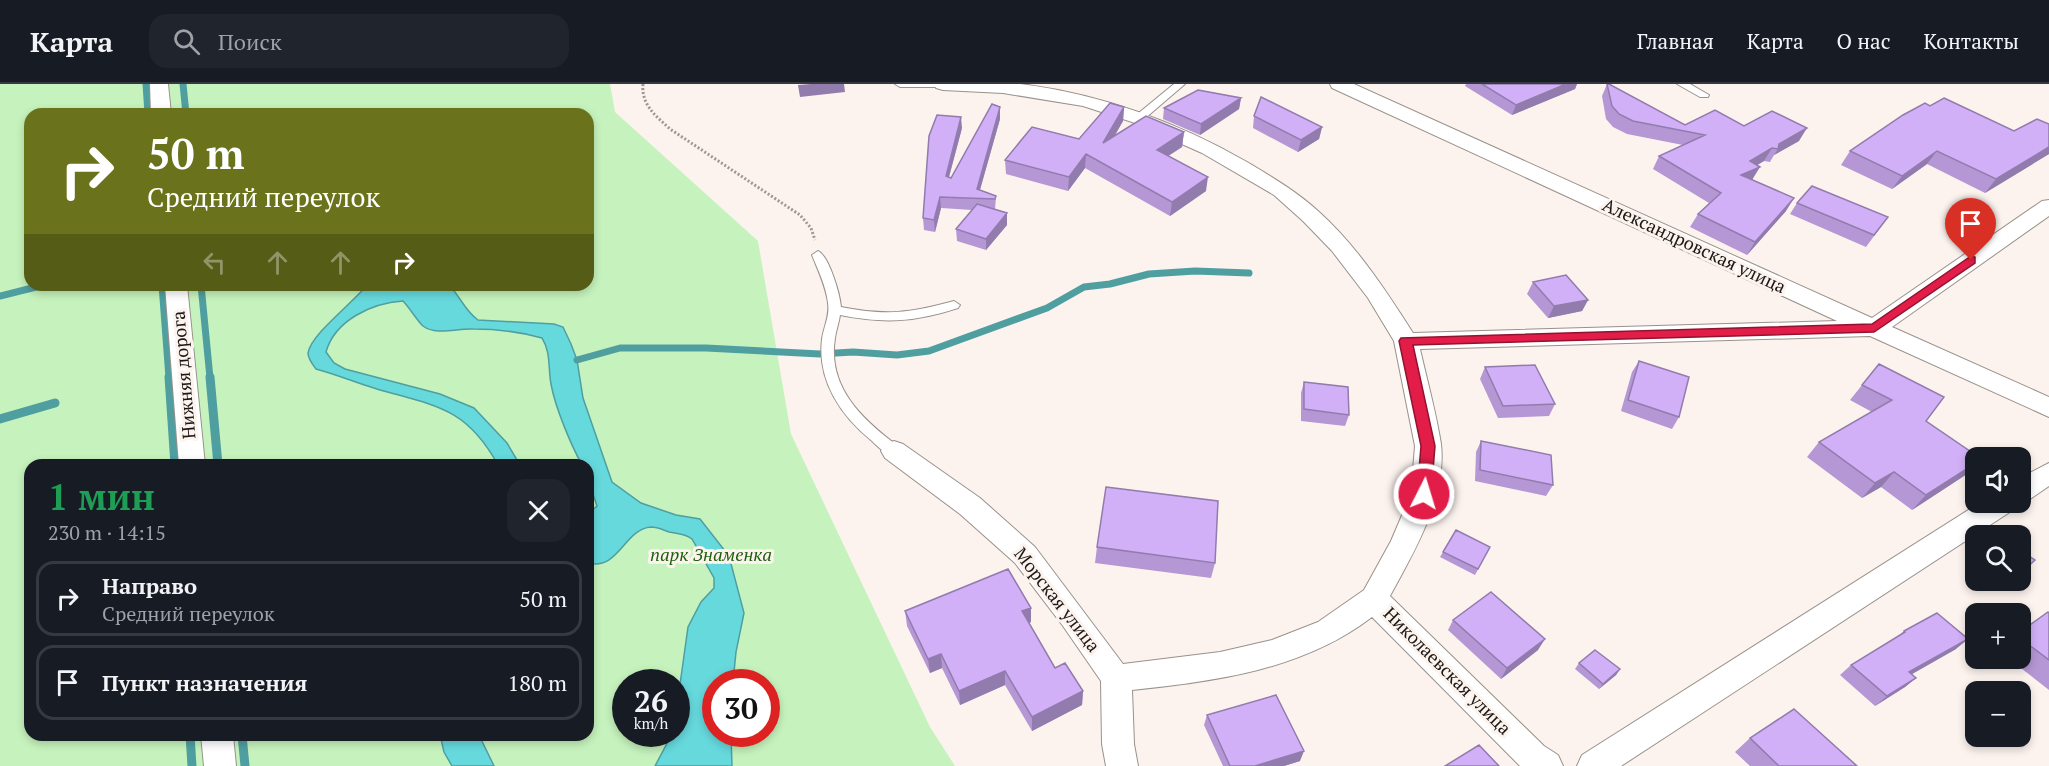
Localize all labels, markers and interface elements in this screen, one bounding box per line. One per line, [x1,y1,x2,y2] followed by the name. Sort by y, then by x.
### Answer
[149,14,569,68] search box
[30,23,113,60] text: Карта
[170,25,203,58] icon: search
[218,27,282,56] text: Поиск
[1637,27,1714,55] text: Главная
[1747,27,1804,55] text: Карта
[1837,27,1890,55] text: О нас
[1923,27,2019,55] text: Контакты
[147,125,245,181] text: 50 m
[48,132,126,210] icon: right
[147,179,380,215] text: Средний переулок
[1599,192,1790,298] street label: Александровская улица
[1945,198,1996,260] pin
[1954,207,1987,240] icon: arrive
[198,246,231,279] icon: left
[261,246,294,279] icon: ahead
[324,246,357,279] icon: ahead
[387,246,420,279] icon: right
[165,310,201,440] street label: Нижняя дорога
[1965,447,2031,747] map controls
[1965,447,2031,513] button: sound
[1392,462,1456,526] position arrow
[48,473,155,520] text: 1 мин
[507,479,570,542] button: close
[48,519,166,546] text: 230 m · 14:15
[1965,525,2031,591] button: search
[650,542,772,566] park label: парк Знаменка
[1009,542,1106,657] street label: Морская улица
[102,571,197,600] text: Направо
[51,582,84,615] icon: right
[519,584,567,613] text: 50 m
[102,600,275,627] text: Средний переулок
[1379,601,1517,739] street label: Николаевская улица
[1965,603,2031,669] button: +
[51,666,84,699] icon: arrive
[102,668,307,697] text: Пункт назначения
[507,668,567,697] text: 180 m
[702,669,780,747] speed limit sign: 30
[634,681,668,721] text: 26
[1965,681,2031,747] button: −
[634,713,668,733] text: km/h

